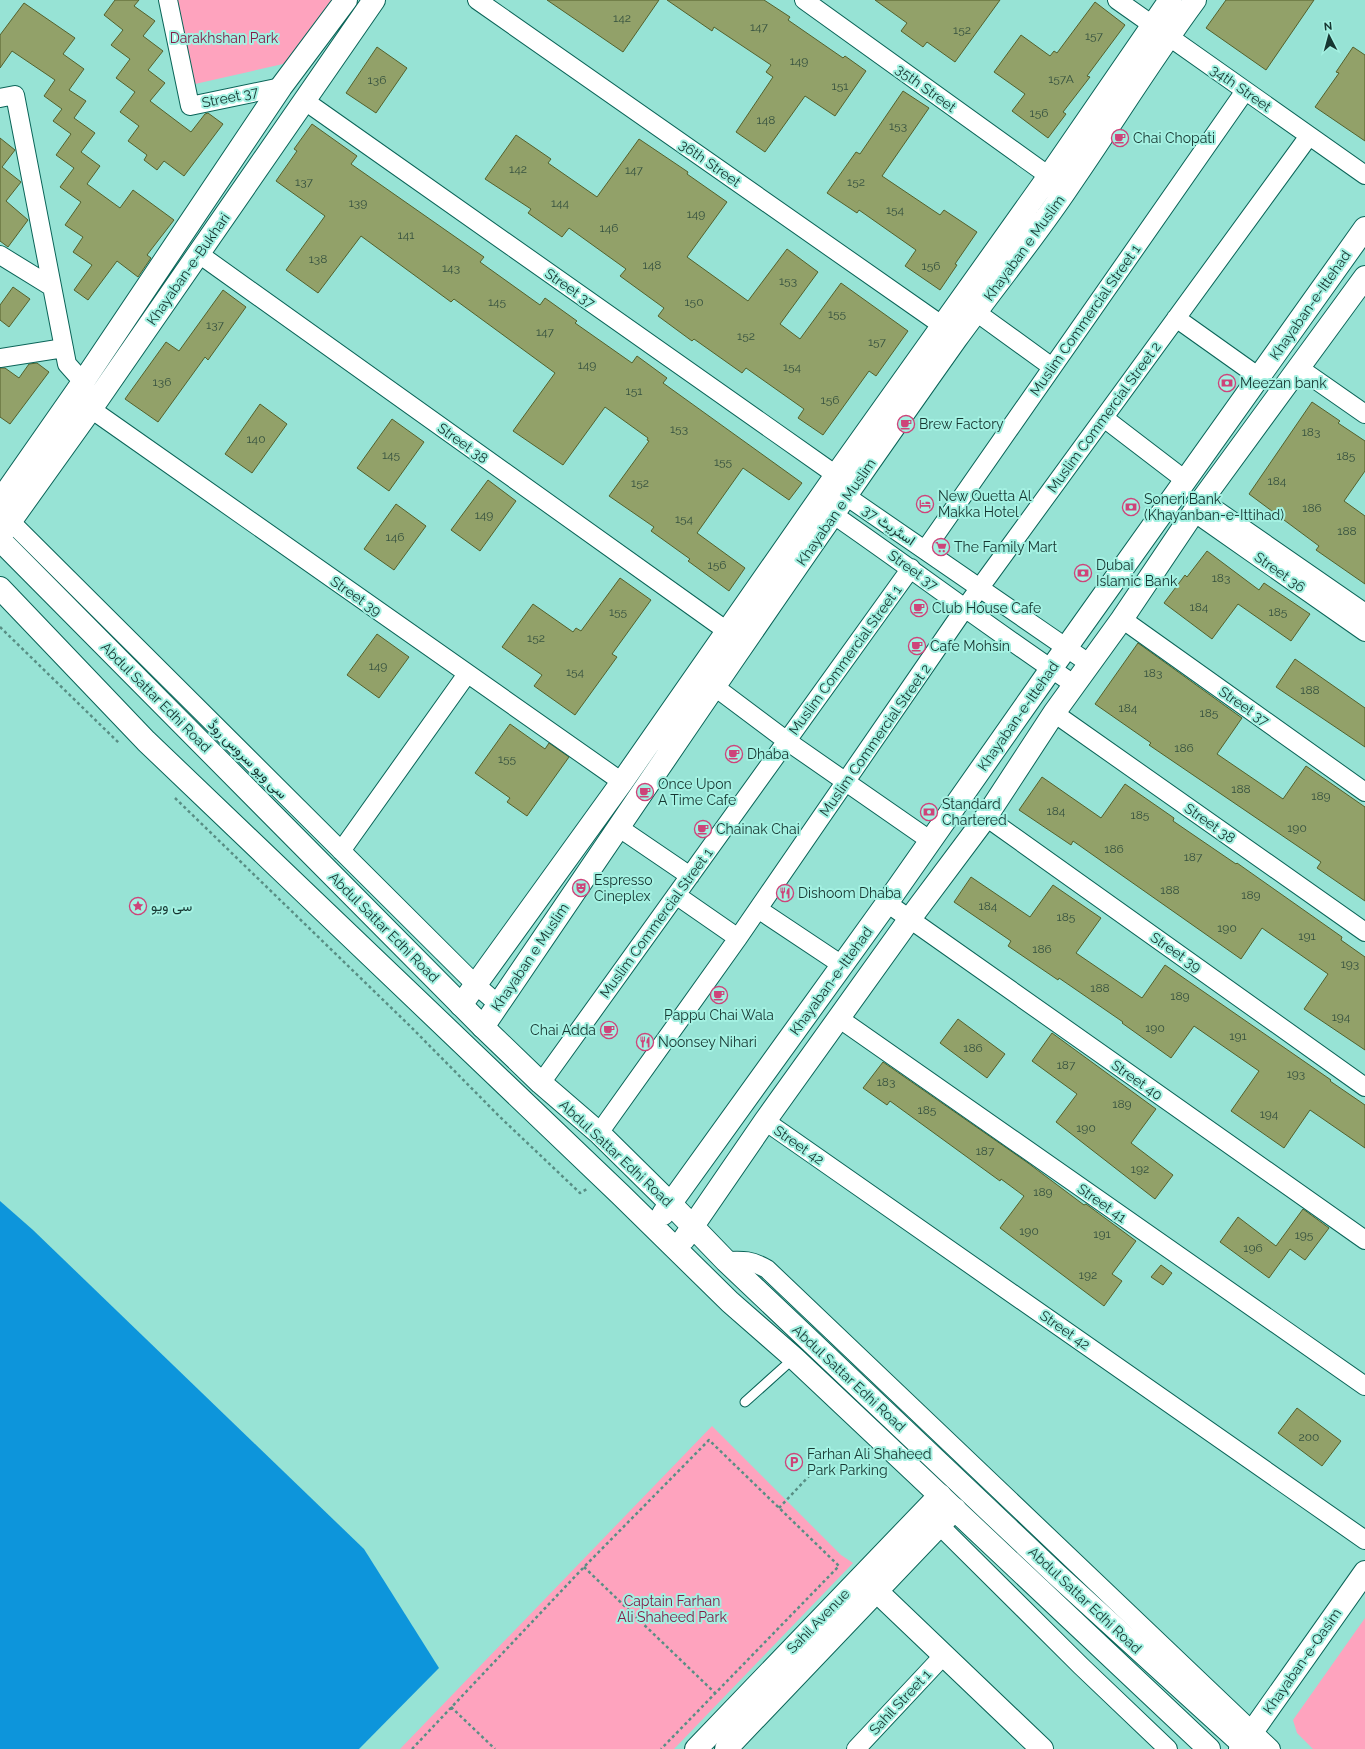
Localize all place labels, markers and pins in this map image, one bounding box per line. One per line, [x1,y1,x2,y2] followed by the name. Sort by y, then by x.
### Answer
[1110,128,1130,148] cafe icon: Chai Chopati
[1133,130,1215,146] place label: Chai Chopati
[1217,373,1237,393] bank icon: Meezan bank
[1240,375,1327,391] place label: Meezan bank
[896,414,916,434] cafe icon: Brew Factory
[919,416,1004,432] place label: Brew Factory
[938,488,1032,520] place label: New Quetta Al Makka Hotel
[1144,491,1284,523] place label: Soneri Bank (Khayanban-e-Ittihad)
[915,494,935,514] hotel icon: New Quetta Al Makka Hotel
[1121,497,1141,517] bank icon: Soneri Bank (Khayanban-e-Ittihad)
[931,537,951,557] supermarket icon: The Family Mart
[954,539,1057,555] place label: The Family Mart
[1096,557,1178,589] place label: Dubai Islamic Bank
[1073,563,1093,583] bank icon: Dubai Islamic Bank
[909,598,929,618] cafe icon: Club House Cafe
[932,600,1041,616] place label: Club House Cafe
[907,636,927,656] cafe icon: Cafe Mohsin
[930,638,1010,654] place label: Cafe Mohsin
[724,744,744,764] cafe icon: Dhaba
[747,746,789,762] place label: Dhaba
[658,776,736,808] place label: Once Upon A Time Cafe
[635,782,655,802] cafe icon: Once Upon A Time Cafe
[942,796,1007,828] place label: Standard Chartered
[919,802,939,822] bank icon: Standard Chartered
[693,819,713,839] cafe icon: Chainak Chai
[716,821,800,837] place label: Chainak Chai
[594,872,653,904] place label: Espresso Cineplex
[571,878,591,898] theatre icon: Espresso Cineplex
[775,883,795,903] restaurant icon: Dishoom Dhaba
[798,885,901,901] place label: Dishoom Dhaba
[128,896,148,916] place icon: سی ویو
[151,898,192,915] place label: سی ویو
[709,985,729,1005] cafe icon: Pappu Chai Wala
[664,1007,774,1023] place label: Pappu Chai Wala
[599,1020,619,1040] cafe icon: Chai Adda
[530,1022,596,1038] place label: Chai Adda
[635,1032,655,1052] restaurant icon: Noonsey Nihari
[658,1034,757,1050] place label: Noonsey Nihari
[807,1446,931,1478] place label: Farhan Ali Shaheed Park Parking
[784,1452,804,1472] parking icon: Farhan Ali Shaheed Park Parking

